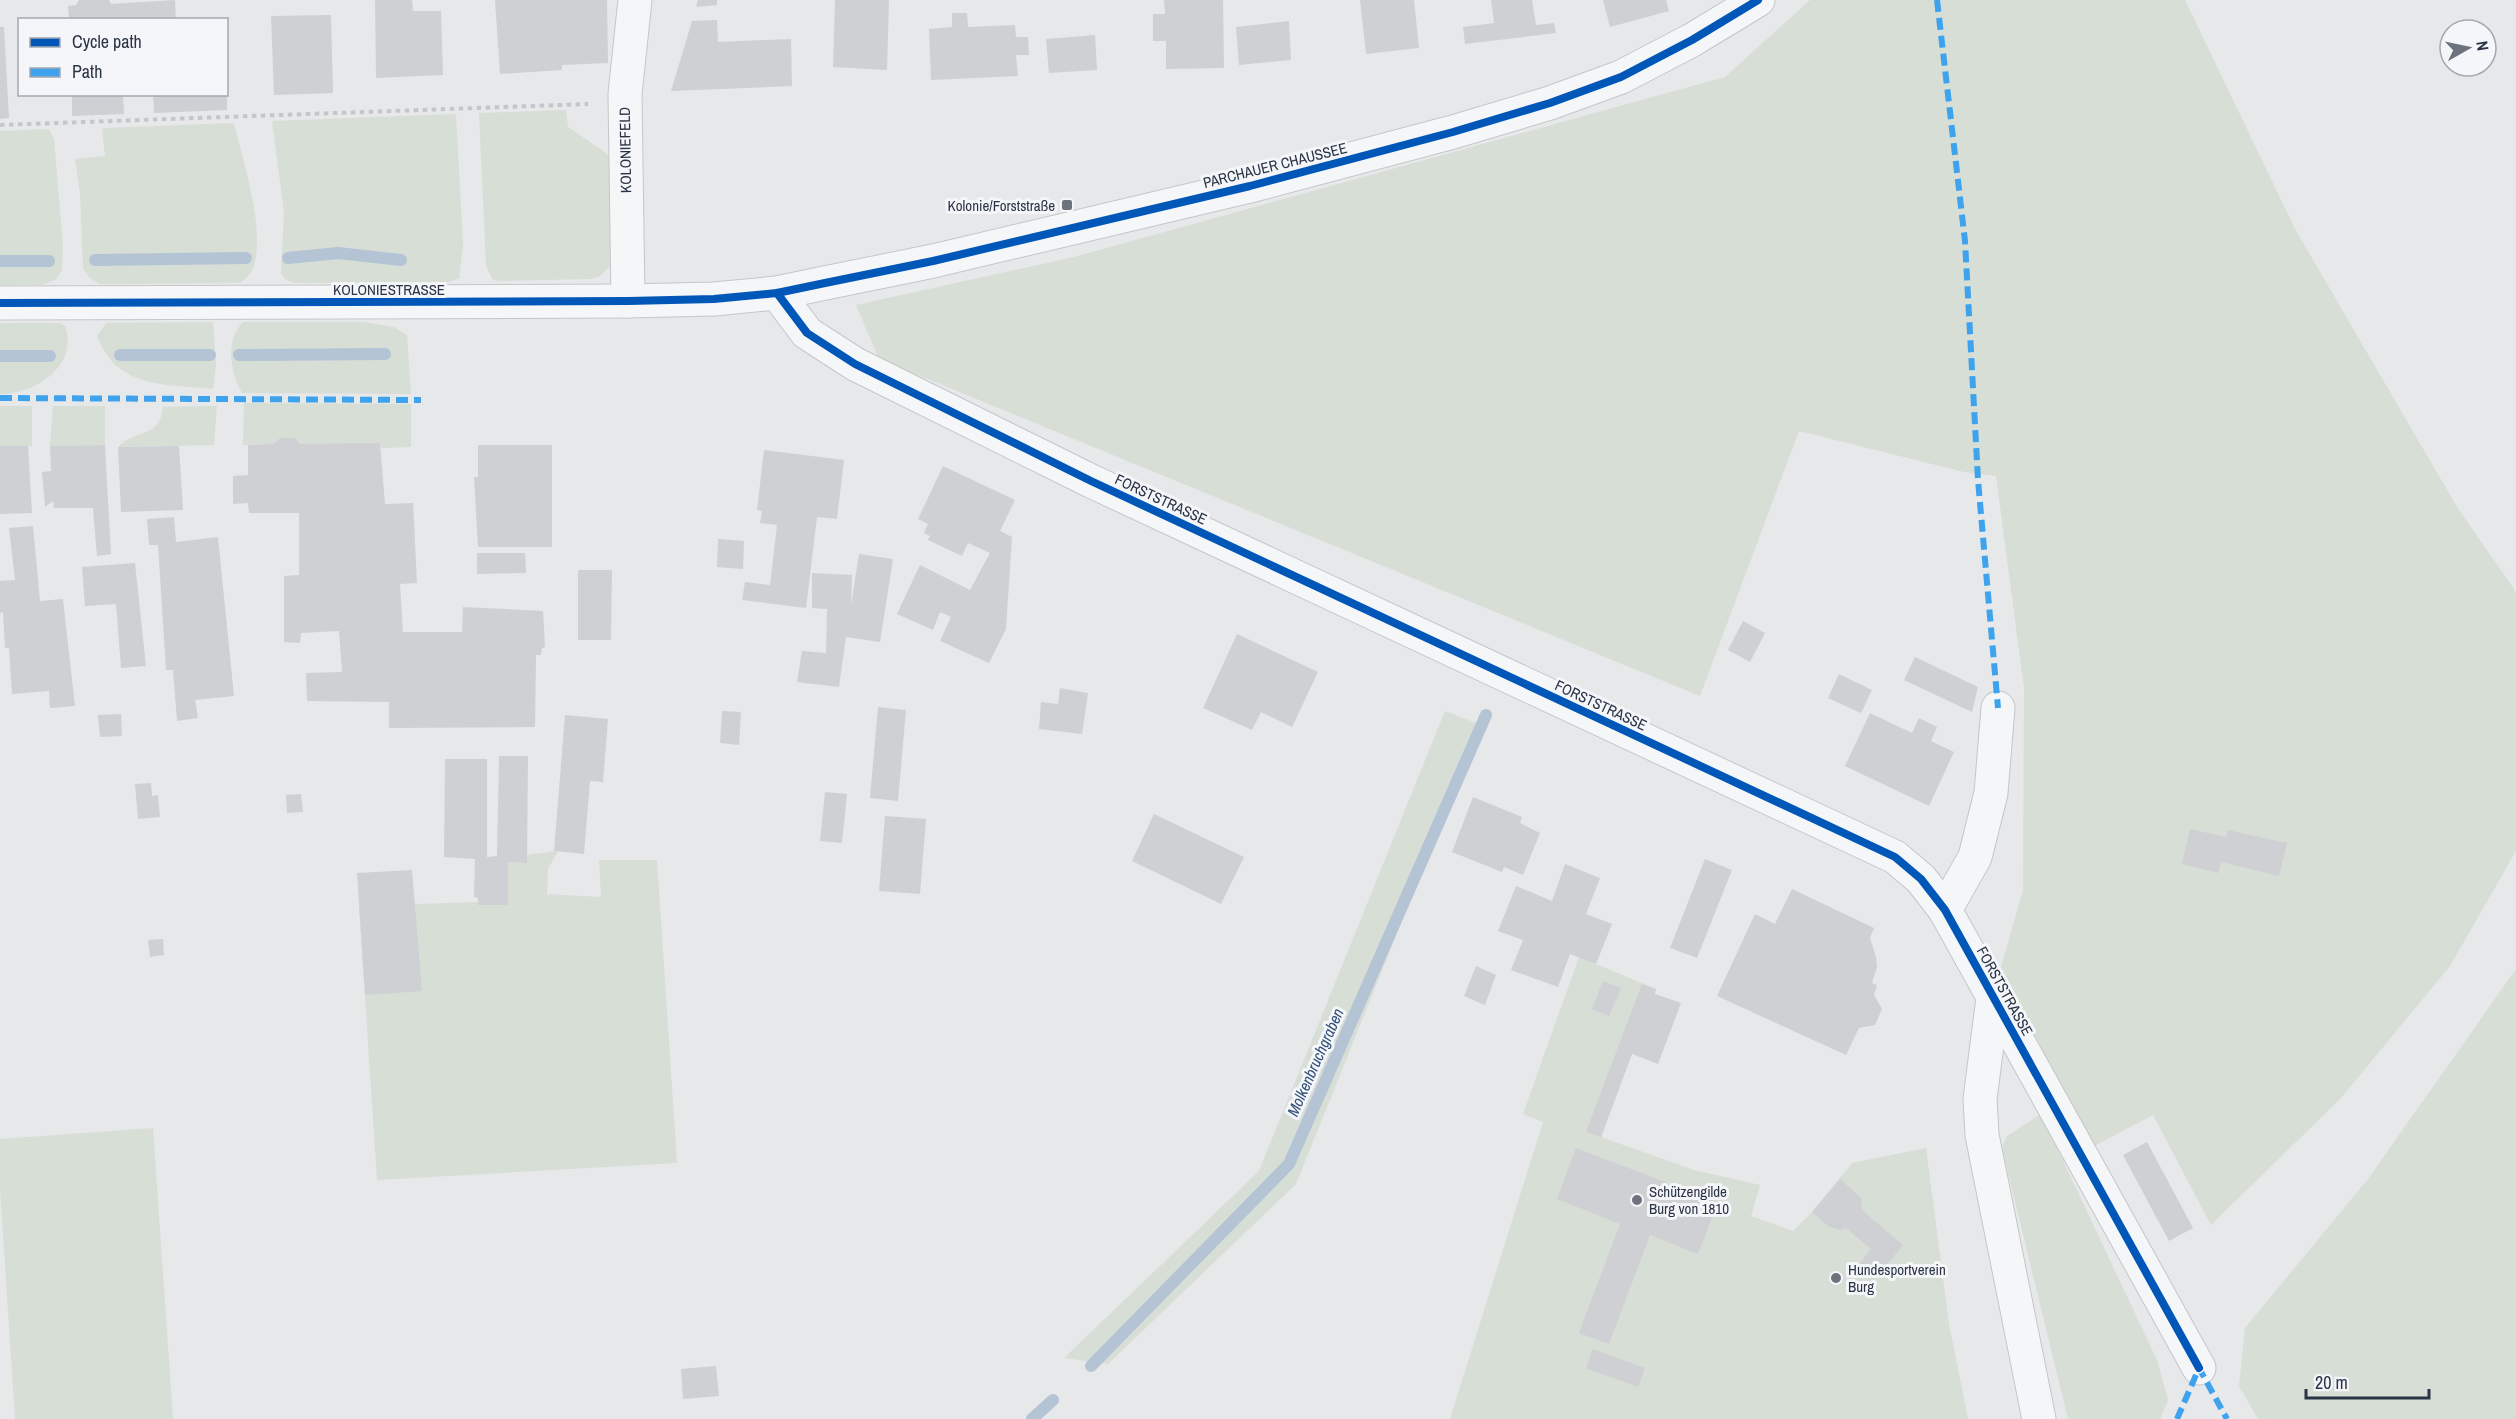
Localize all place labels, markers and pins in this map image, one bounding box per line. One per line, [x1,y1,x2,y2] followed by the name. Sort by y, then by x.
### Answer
[948,195,1055,216] place label: Kolonie/Forststraße
[1060,198,1074,212] marker: Kolonie/Forststraße
[1649,1181,1729,1219] place label: Schützengilde Burg von 1810
[1630,1193,1644,1207] marker: Schützengilde Burg von 1810
[1848,1259,1946,1297] place label: Hundesportverein Burg
[1829,1271,1843,1285] marker: Hundesportverein Burg

